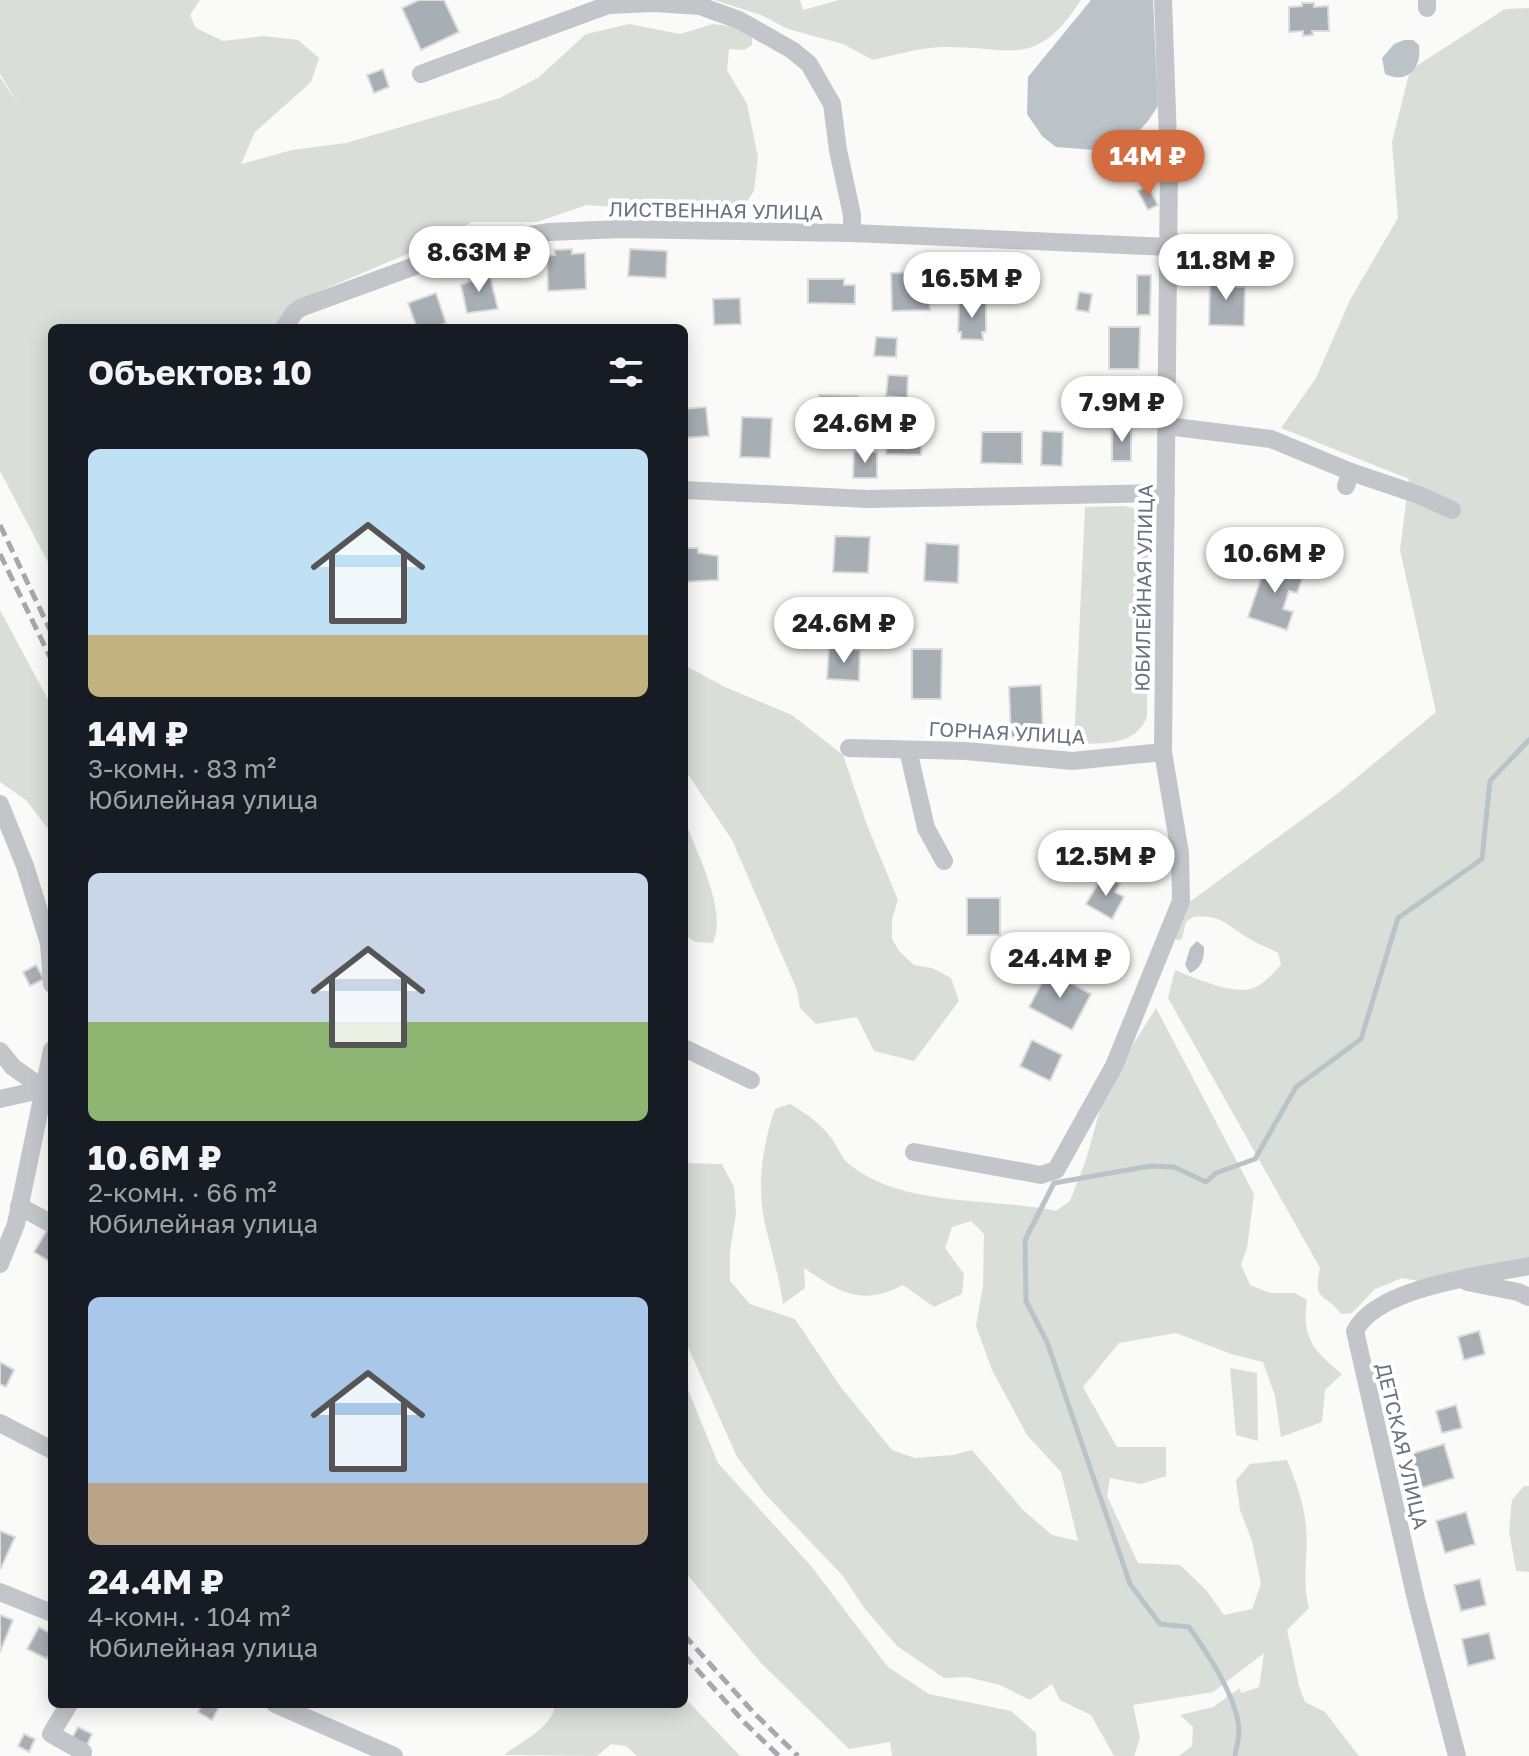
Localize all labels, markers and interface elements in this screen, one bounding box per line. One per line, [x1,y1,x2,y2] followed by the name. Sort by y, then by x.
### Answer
[1092,130,1204,198] pin: 14M ₽
[1110,140,1186,171] text: 14M ₽
[609,196,823,224] street label: ЛИСТВЕННАЯ УЛИЦА
[405,226,553,294] pin: 8.63M ₽
[1152,234,1300,302] pin: 11.8M ₽
[427,236,531,267] text: 8.63M ₽
[1177,244,1275,275] text: 11.8M ₽
[898,252,1046,320] pin: 16.5M ₽
[921,262,1023,293] text: 16.5M ₽
[604,350,648,394] icon: filters
[88,352,312,392] text: Объектов: 10
[1057,376,1187,444] pin: 7.9M ₽
[1079,386,1165,417] text: 7.9M ₽
[791,397,939,465] pin: 24.6M ₽
[813,407,917,438] text: 24.6M ₽
[1129,484,1157,692] street label: ЮБИЛЕЙНАЯ УЛИЦА
[296,501,440,645] icon: home
[1201,527,1349,595] pin: 10.6M ₽
[1224,537,1326,568] text: 10.6M ₽
[770,597,918,665] pin: 24.6M ₽
[792,607,896,638] text: 24.6M ₽
[88,713,188,753] text: 14M ₽
[928,716,1086,748] street label: ГОРНАЯ УЛИЦА
[88,753,276,784] text: 3-комн. · 83 m²
[88,784,318,815] text: Юбилейная улица
[1032,830,1180,898] pin: 12.5M ₽
[1056,840,1156,871] text: 12.5M ₽
[296,925,440,1069] icon: home
[986,932,1134,1000] pin: 24.4M ₽
[1008,942,1112,973] text: 24.4M ₽
[88,1137,222,1177] text: 10.6M ₽
[88,1177,277,1208] text: 2-комн. · 66 m²
[88,1208,318,1239] text: Юбилейная улица
[296,1349,440,1493] icon: home
[1372,1360,1434,1532] street label: ДЕТСКАЯ УЛИЦА
[88,1561,224,1601] text: 24.4M ₽
[88,1601,290,1632] text: 4-комн. · 104 m²
[88,1632,318,1663] text: Юбилейная улица

